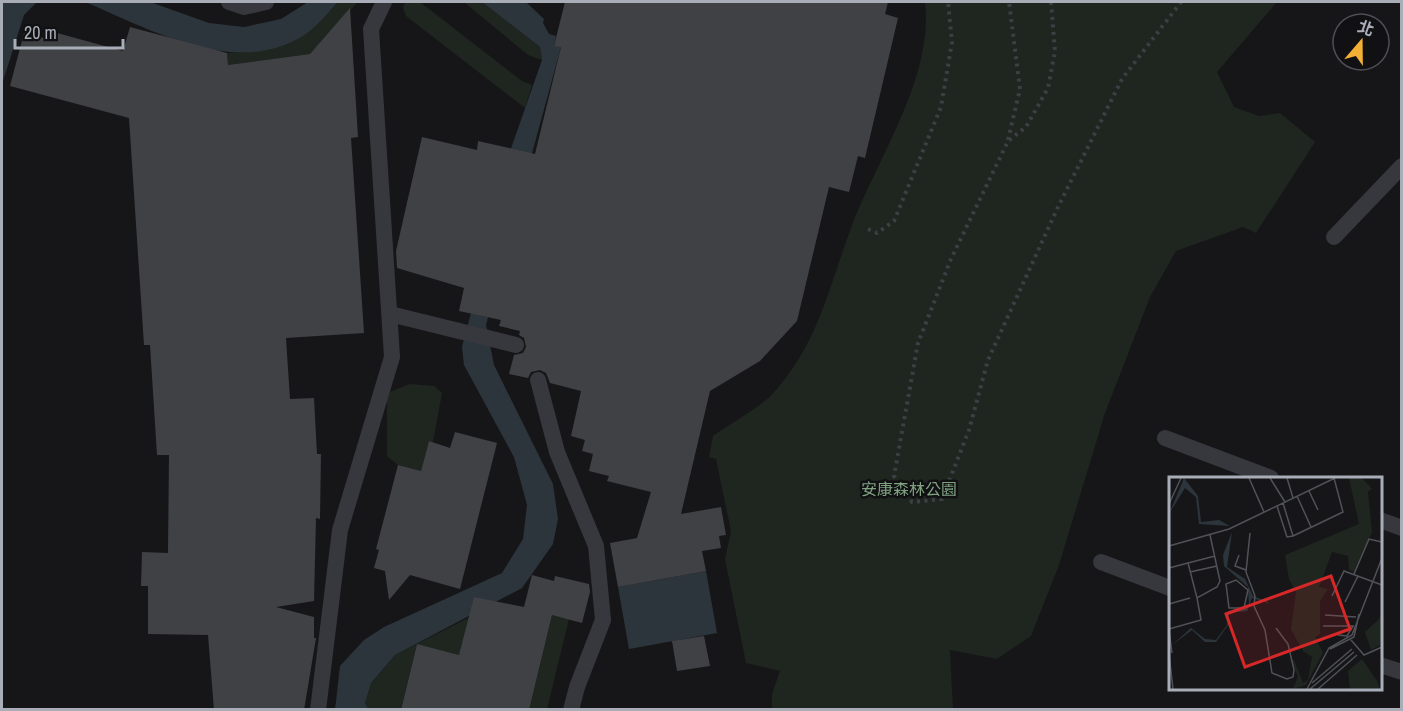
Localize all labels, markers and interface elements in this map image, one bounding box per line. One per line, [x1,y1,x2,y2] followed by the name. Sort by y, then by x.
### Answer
[15,12,123,50] scale bar
[1331,12,1391,72] north arrow
[1355,15,1377,41] text: 北
[24,20,57,45] text: 20 m
[1169,477,1382,690] inset map
[861,478,957,500] park label: 安康森林公園

